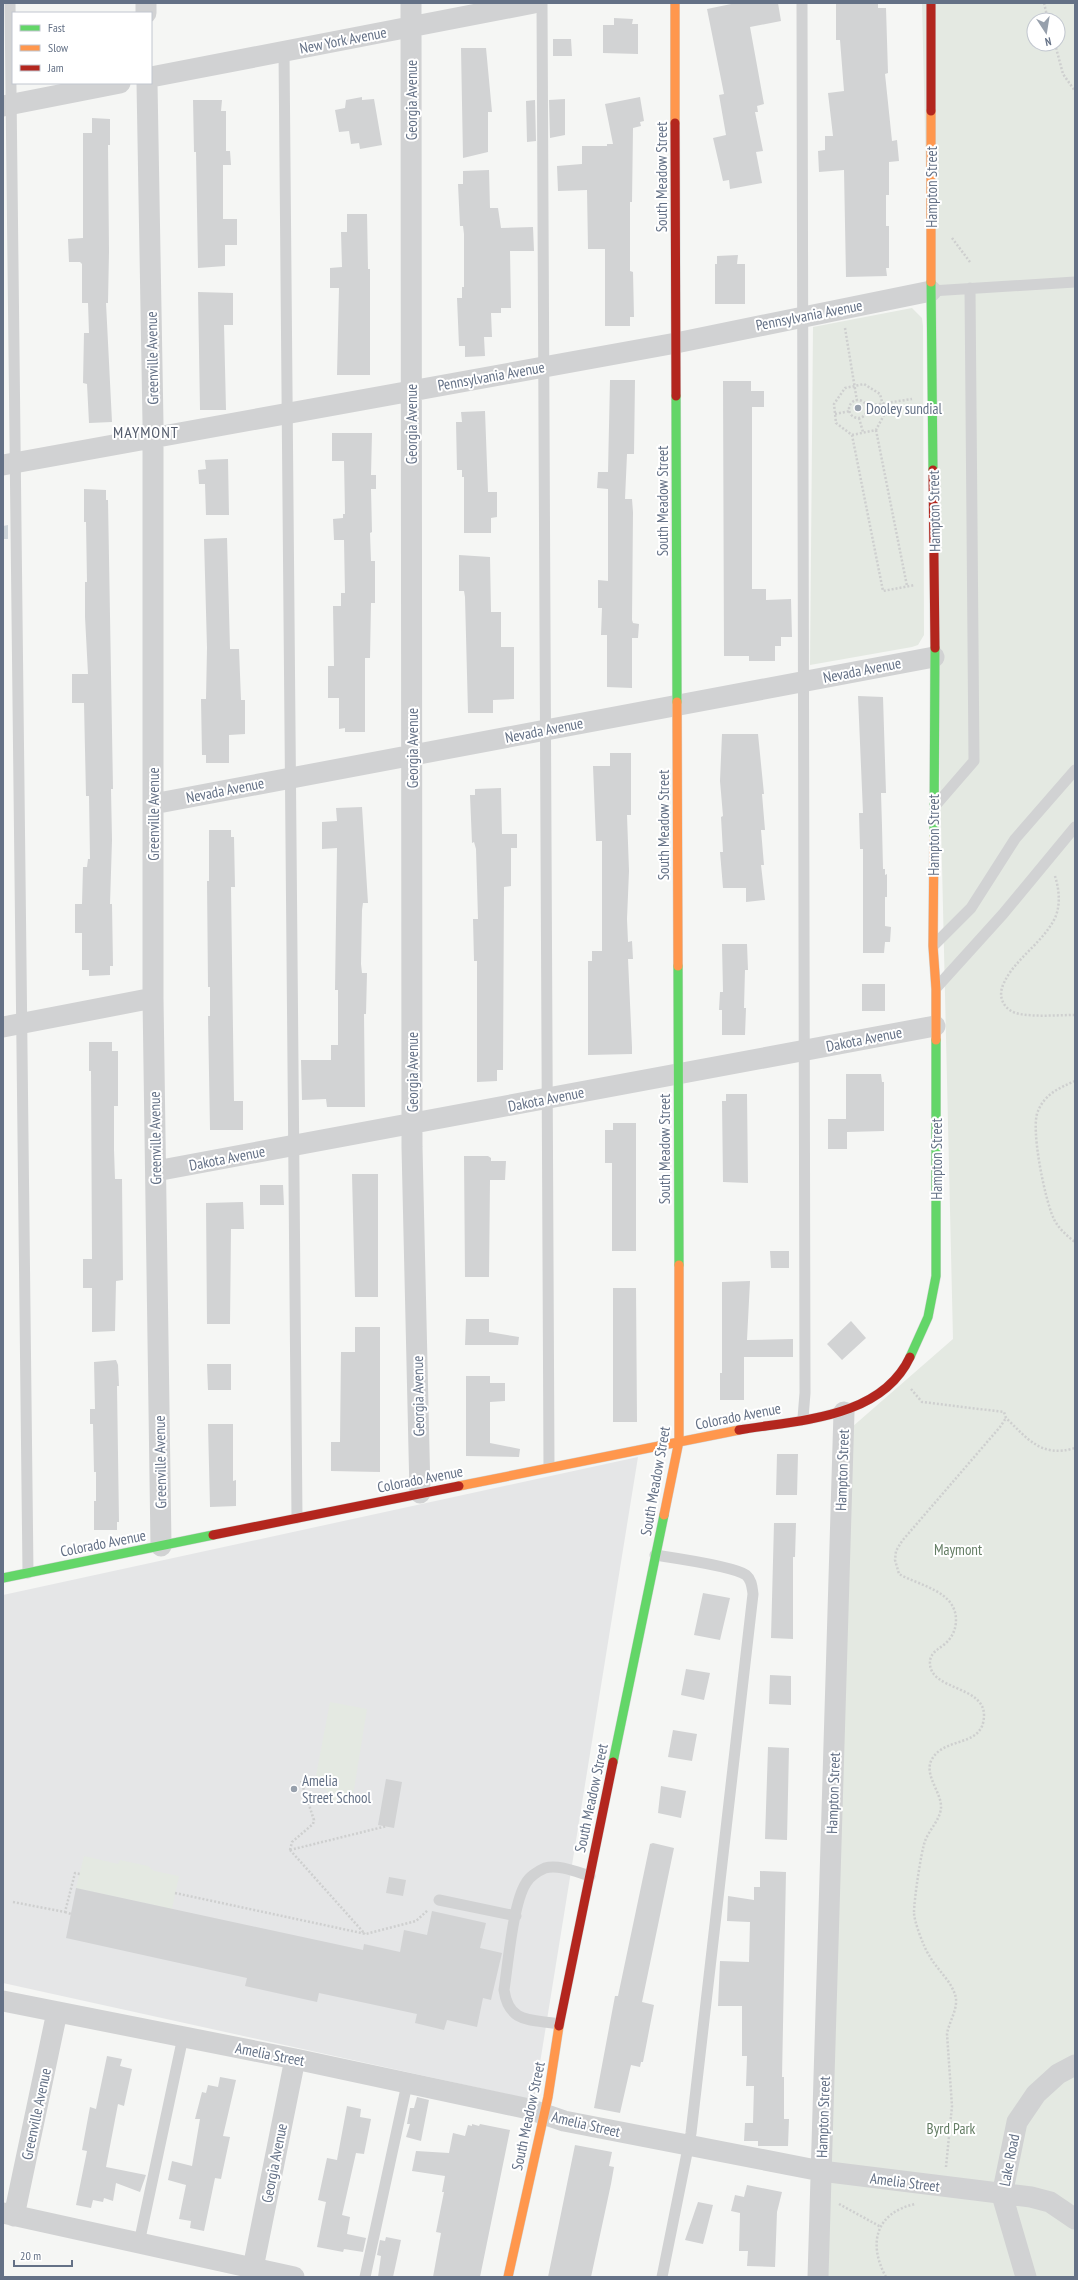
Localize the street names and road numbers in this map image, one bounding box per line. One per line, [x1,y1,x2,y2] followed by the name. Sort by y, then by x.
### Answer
[298,22,388,58] street label: New York Avenue
[402,60,421,140] street label: Georgia Avenue
[652,122,671,232] street label: South Meadow Street
[922,146,941,228] street label: Hampton Street
[754,295,864,335] street label: Pennsylvania Avenue
[142,311,162,405] street label: Greenville Avenue
[436,357,546,395] street label: Pennsylvania Avenue
[402,384,421,464] street label: Georgia Avenue
[653,446,672,556] street label: South Meadow Street
[924,470,944,552] street label: Hampton Street
[821,653,903,687] street label: Nevada Avenue
[403,708,422,788] street label: Georgia Avenue
[503,713,585,747] street label: Nevada Avenue
[144,767,163,861] street label: Greenville Avenue
[654,770,673,880] street label: South Meadow Street
[184,773,266,807] street label: Nevada Avenue
[924,794,943,876] street label: Hampton Street
[824,1022,904,1056] street label: Dakota Avenue
[403,1032,422,1112] street label: Georgia Avenue
[506,1082,586,1116] street label: Dakota Avenue
[145,1091,165,1185] street label: Greenville Avenue
[655,1094,674,1204] street label: South Meadow Street
[927,1118,946,1200] street label: Hampton Street
[187,1141,267,1175] street label: Dakota Avenue
[408,1356,428,1436] street label: Georgia Avenue
[694,1398,782,1434] street label: Colorado Avenue
[150,1415,170,1509] street label: Greenville Avenue
[636,1425,674,1537] street label: South Meadow Street
[831,1429,853,1511] street label: Hampton Street
[376,1461,464,1497] street label: Colorado Avenue
[59,1525,147,1561] street label: Colorado Avenue
[570,1742,612,1854] street label: South Meadow Street
[822,1752,844,1834] street label: Hampton Street
[234,2038,306,2070] street label: Amelia Street
[507,2060,549,2172] street label: South Meadow Street
[17,2066,55,2162] street label: Greenville Avenue
[812,2076,834,2158] street label: Hampton Street
[550,2107,622,2141] street label: Amelia Street
[257,2122,291,2204] street label: Georgia Avenue
[995,2132,1023,2188] street label: Lake Road
[869,2168,941,2196] street label: Amelia Street

